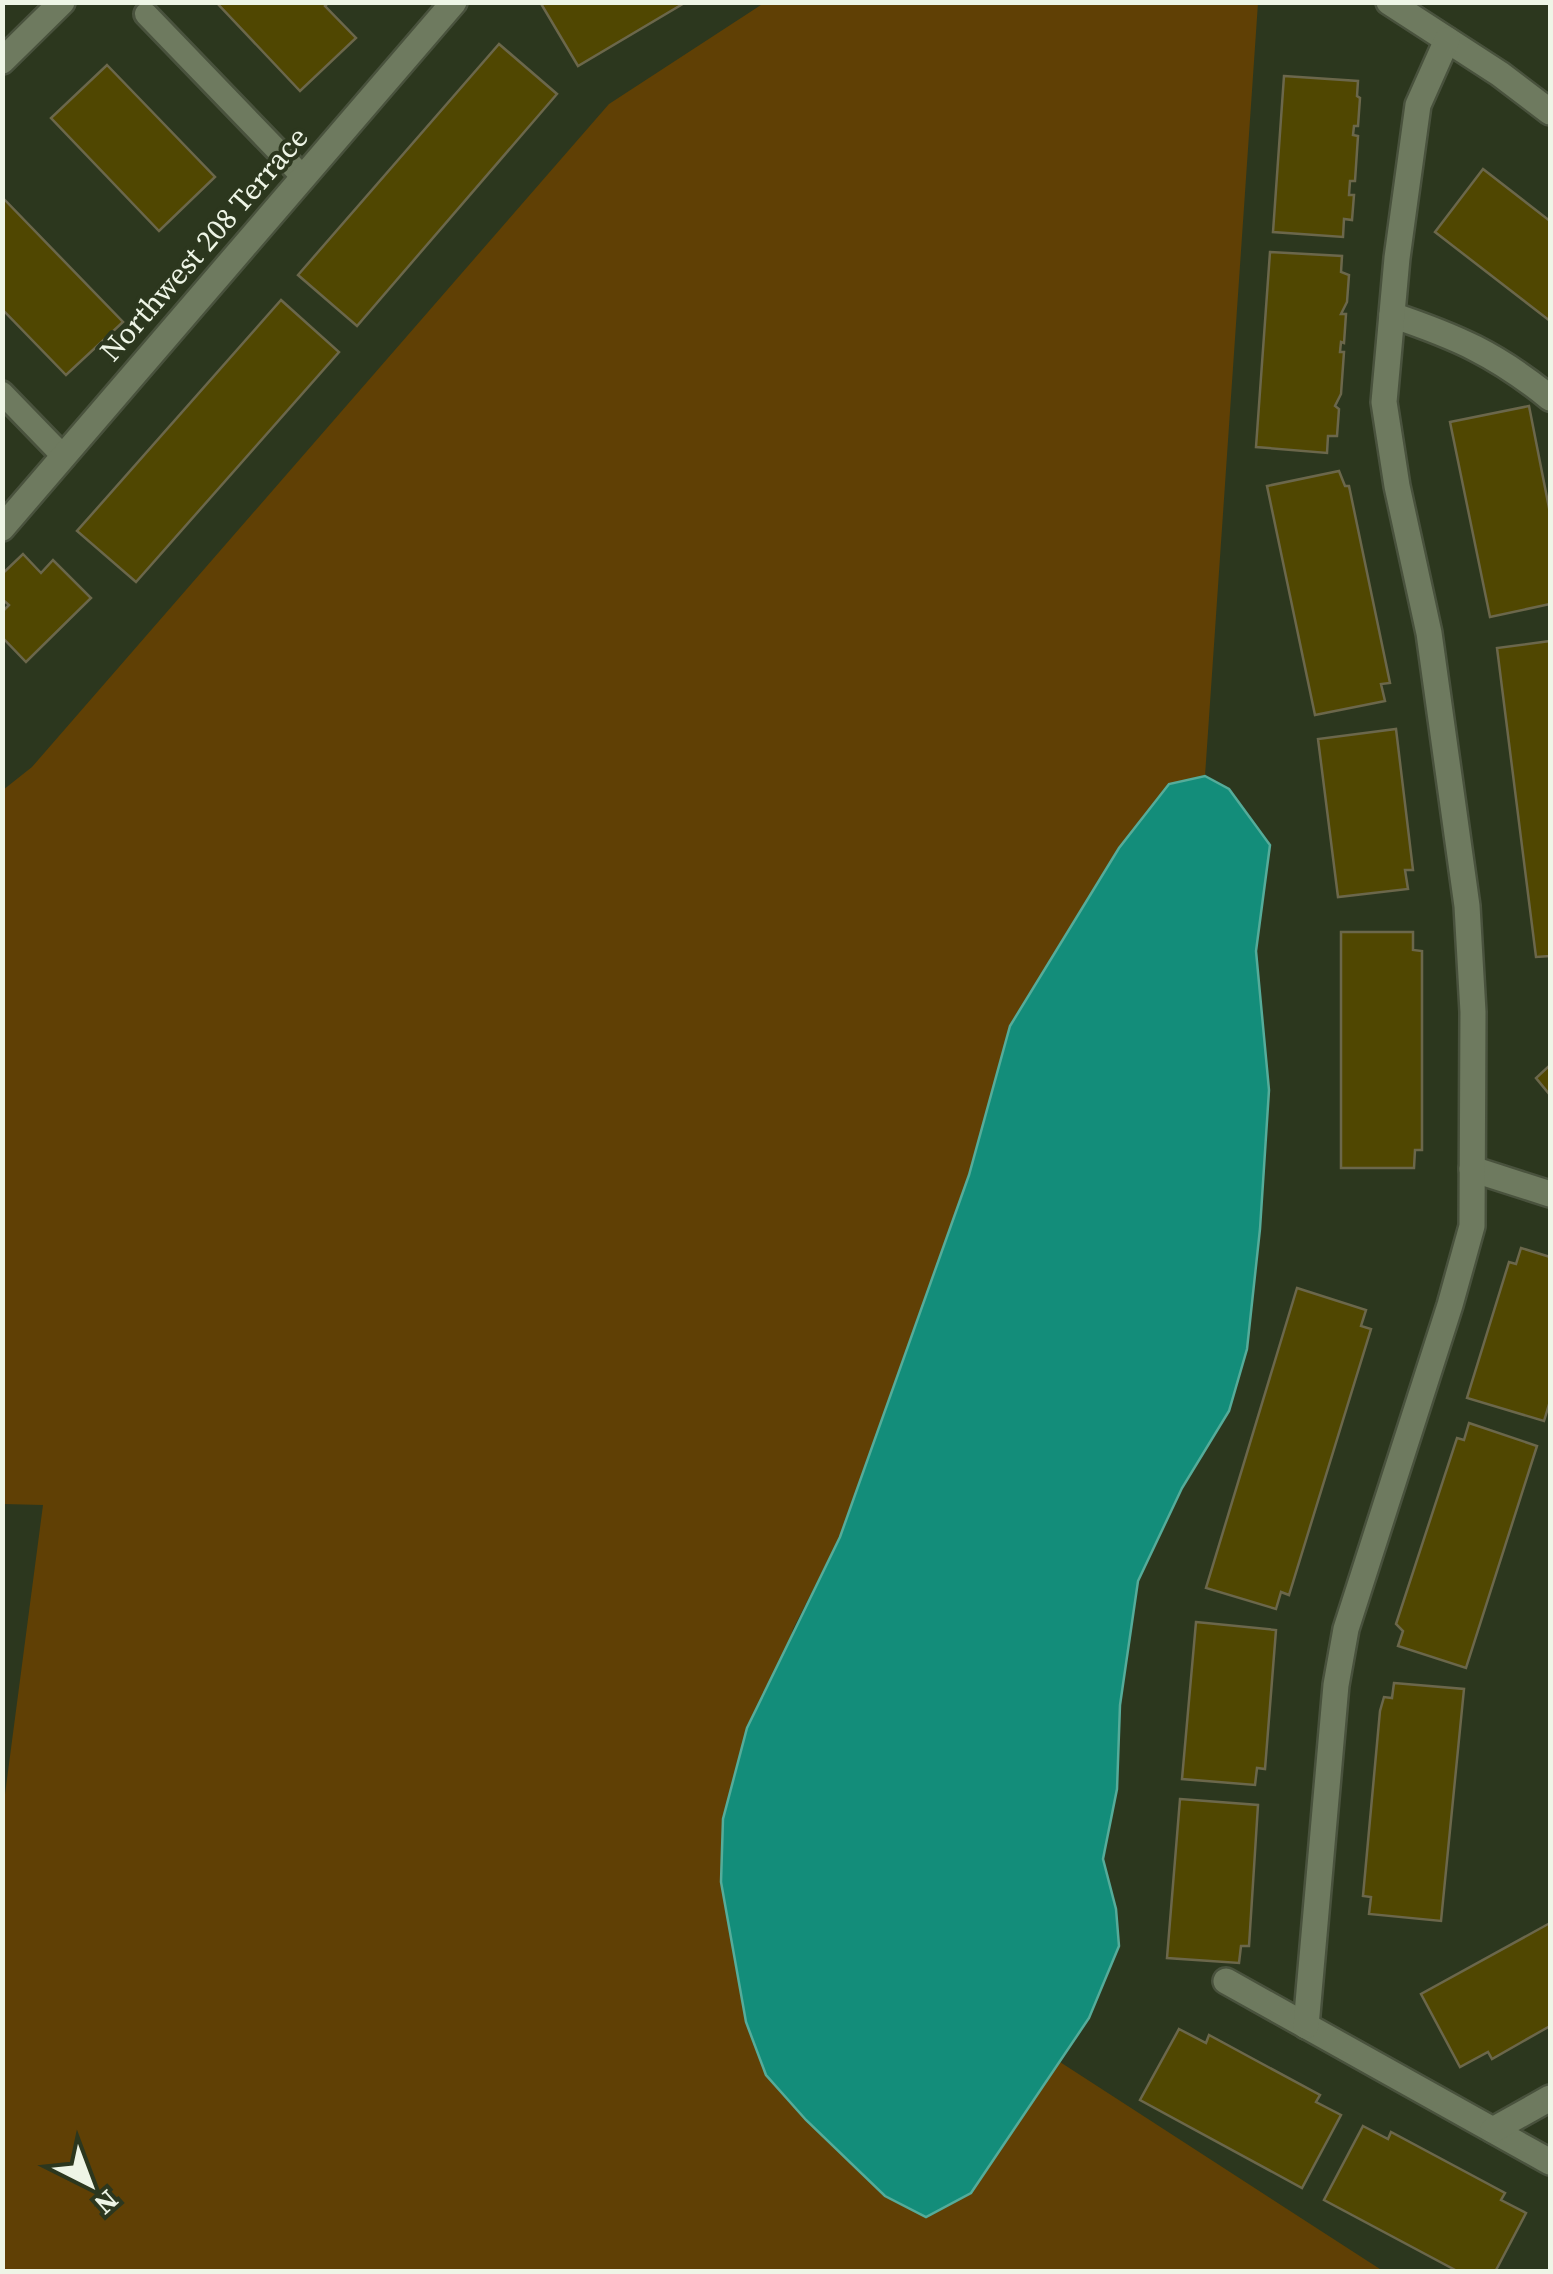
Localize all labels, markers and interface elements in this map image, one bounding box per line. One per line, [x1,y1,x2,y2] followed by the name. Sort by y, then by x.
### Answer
[90,118,317,370] street label: Northwest 208 Terrace
[40,2134,140,2234] north arrow
[86,2182,127,2224] text: N

